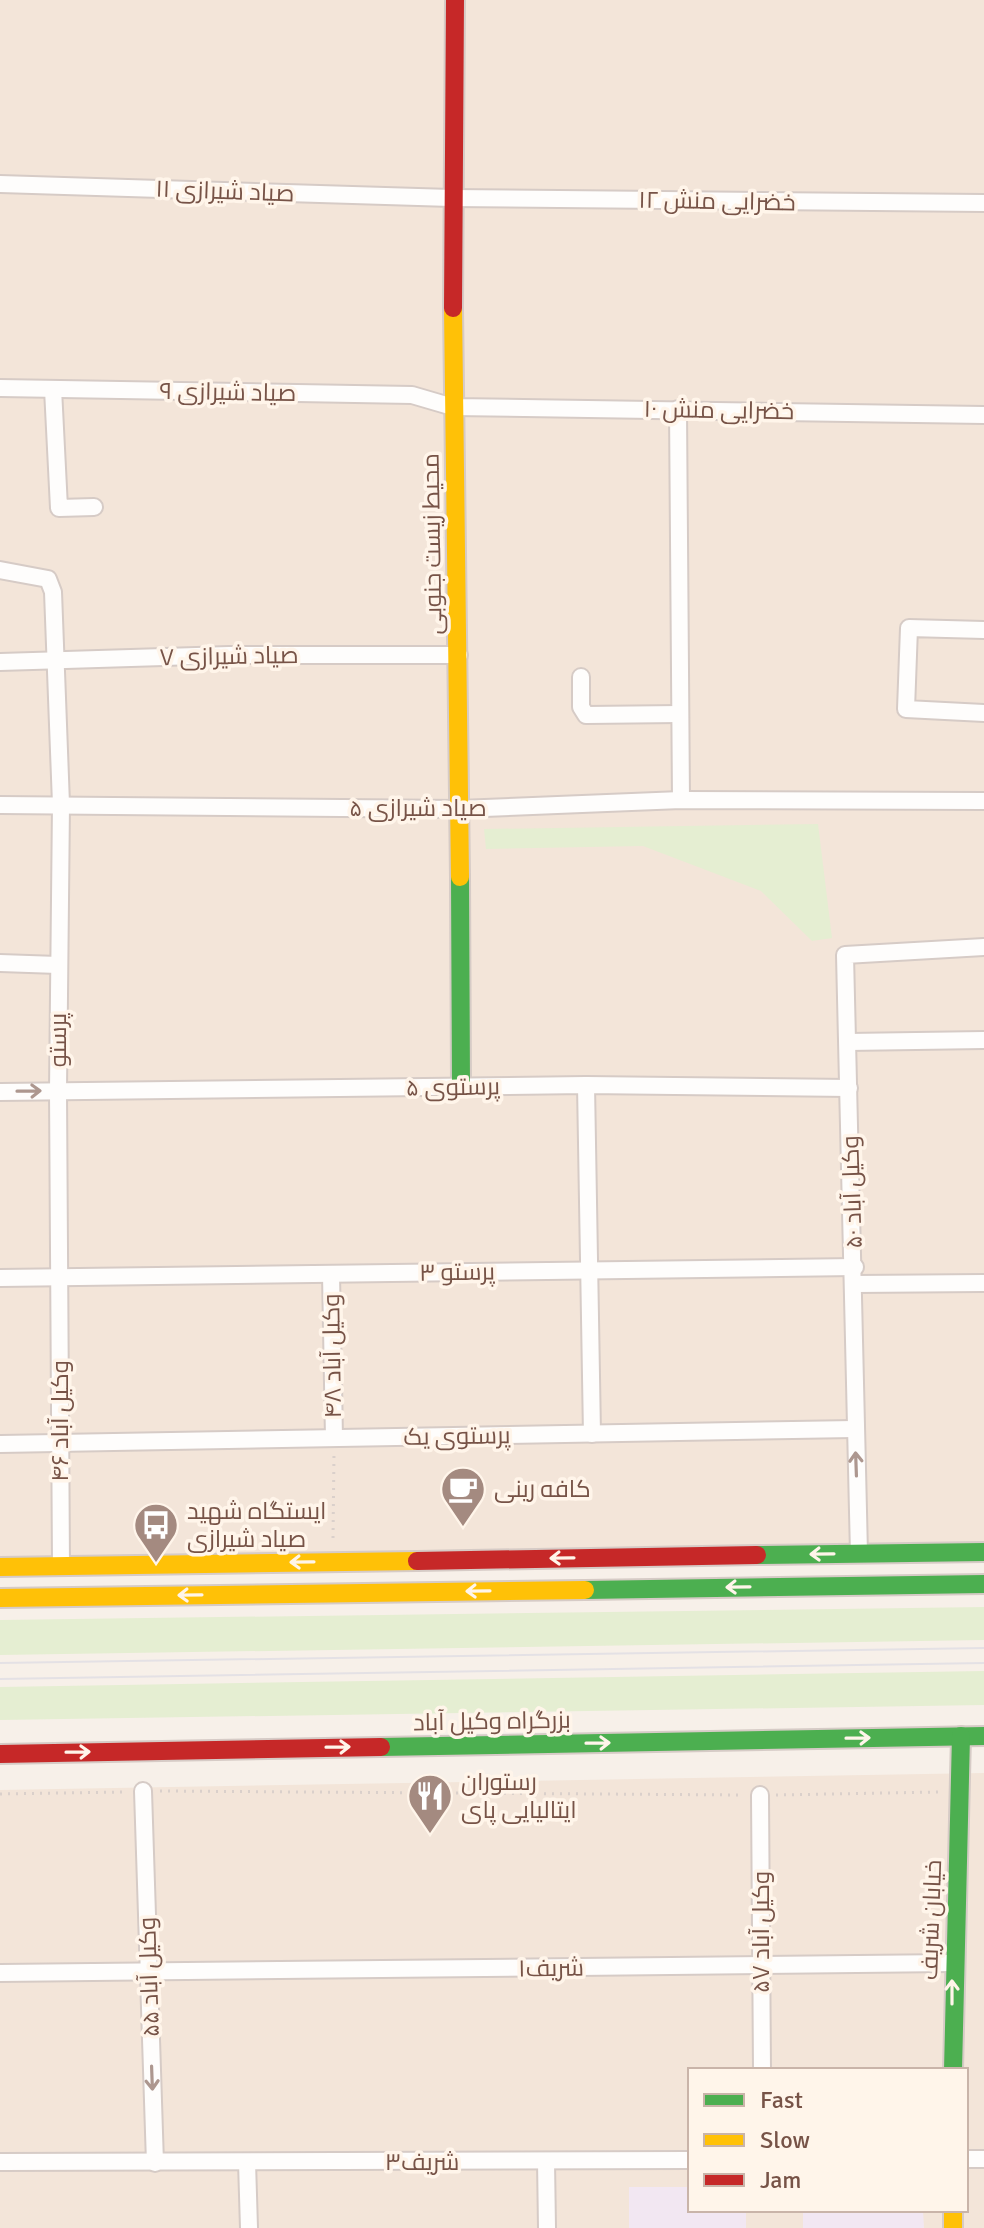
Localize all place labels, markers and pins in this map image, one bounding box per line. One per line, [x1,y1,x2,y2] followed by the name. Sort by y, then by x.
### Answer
[439,1465,487,1528] cafe icon: کافه رینی
[494,1474,591,1504] place label: کافه رینی
[187,1496,327,1554] place label: ایستگاه شهید صیاد شیرازی
[132,1501,180,1564] bus stop icon: ایستگاه شهید صیاد شیرازی
[461,1767,577,1826] place label: رستوران ایتالیایی پای
[406,1772,454,1835] restaurant icon: رستوران ایتالیایی پای

